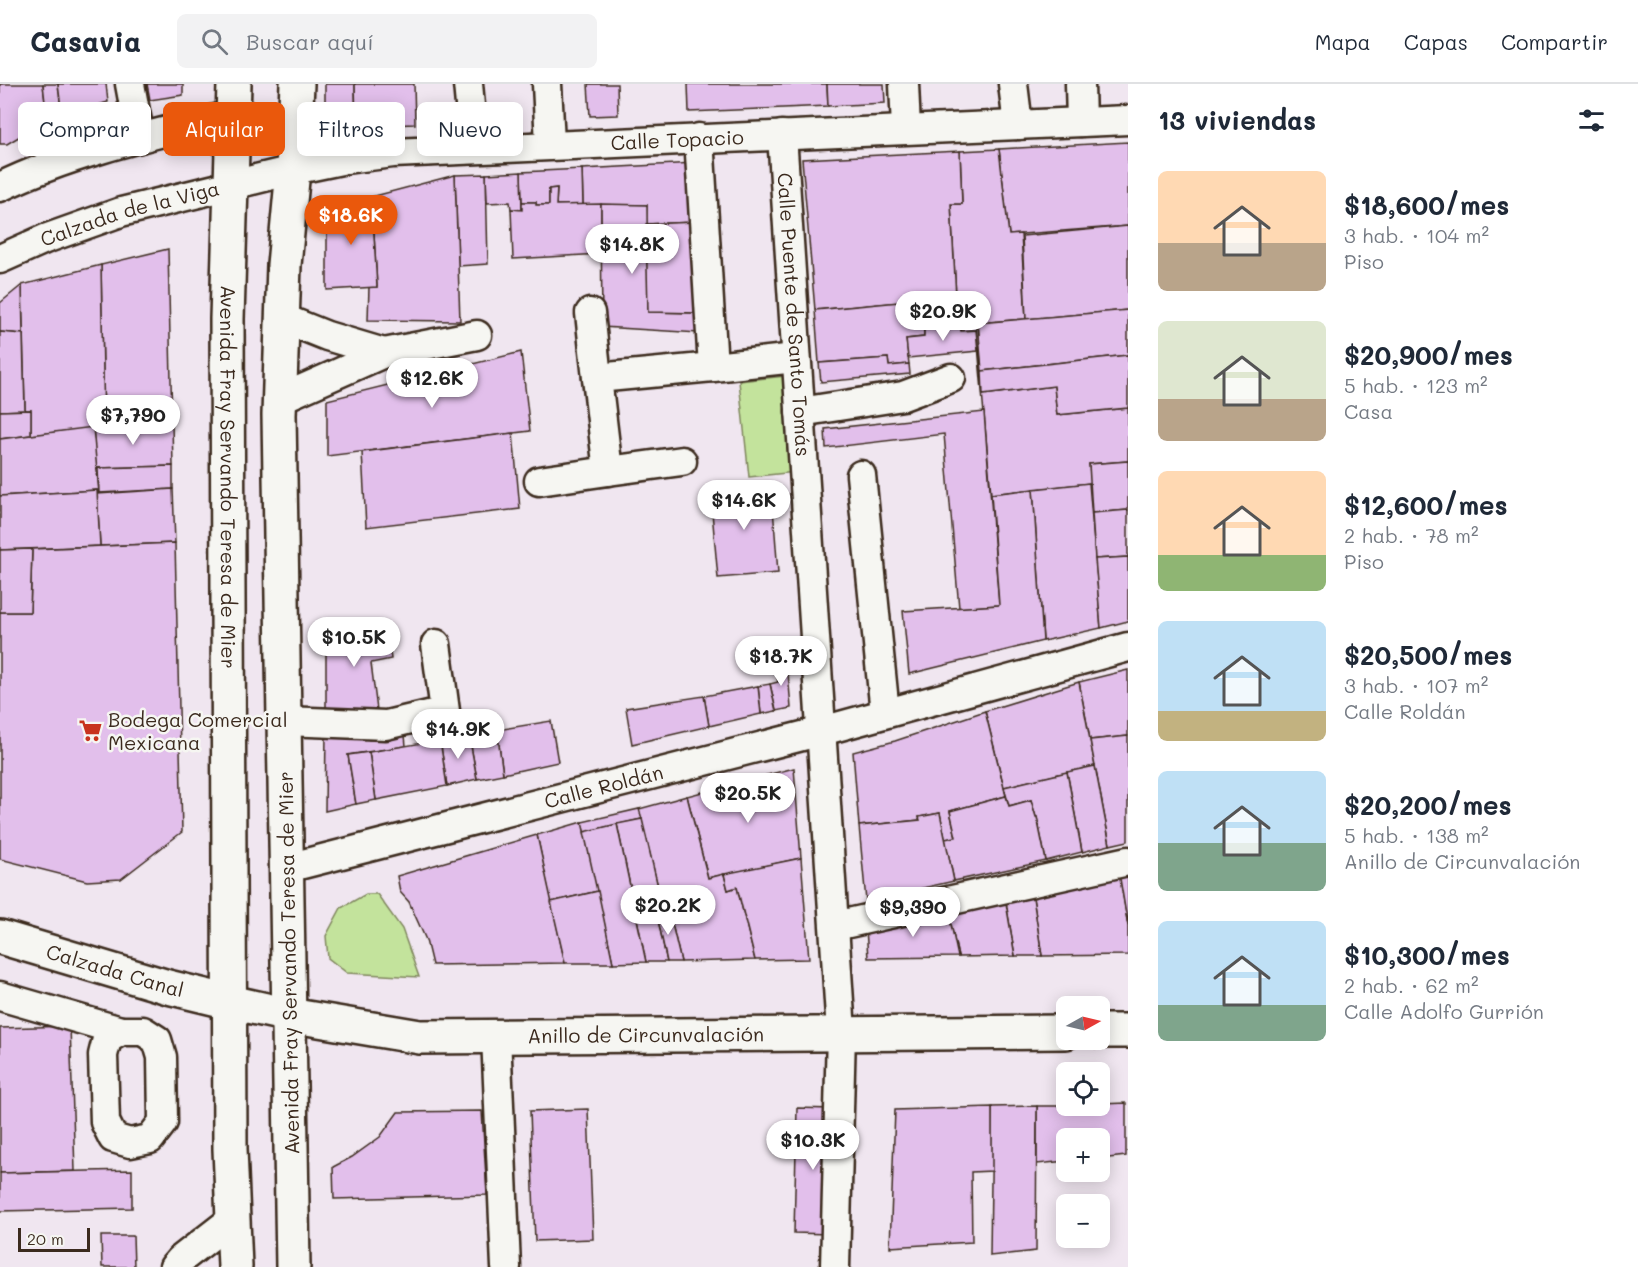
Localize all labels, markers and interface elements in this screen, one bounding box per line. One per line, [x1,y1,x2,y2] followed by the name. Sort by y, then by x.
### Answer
[177,14,597,68] search box
[30,23,141,59] text: Casavia
[198,25,231,58] icon: search
[246,27,374,56] text: Buscar aquí
[1315,28,1371,55] text: Mapa
[1404,28,1468,55] text: Capas
[1501,28,1608,55] text: Compartir
[18,102,151,156] chip: Comprar
[163,102,285,156] chip: Alquilar
[297,102,405,156] chip: Filtros
[417,102,523,156] chip: Nuevo
[1158,103,1316,137] text: 13 viviendas
[1575,104,1608,137] icon: filters
[610,123,744,155] street label: Calle Topacio
[773,172,817,457] street label: Calle Puente de Santo Tomás
[37,174,222,252] street label: Calzada de la Viga
[1344,188,1509,222] text: $18,600/mes
[302,195,400,246] pin: $18.6K
[1206,195,1278,267] icon: home
[318,201,384,227] text: $18.6K
[1344,222,1489,248] text: 3 hab. · 104 m²
[583,224,681,275] pin: $14.8K
[599,230,665,256] text: $14.8K
[1344,248,1384,274] text: Piso
[215,285,242,669] street label: Avenida Fray Servando Teresa de Mier
[894,291,992,342] pin: $20.9K
[909,297,977,323] text: $20.9K
[1344,338,1513,372] text: $20,900/mes
[1206,345,1278,417] icon: home
[383,358,481,409] pin: $12.6K
[400,364,464,390] text: $12.6K
[1344,372,1488,398] text: 5 hab. · 123 m²
[84,395,182,446] pin: $7,790
[1344,398,1393,424] text: Casa
[100,401,166,427] text: $7,790
[695,480,793,531] pin: $14.6K
[711,486,777,512] text: $14.6K
[1344,488,1508,522] text: $12,600/mes
[1206,495,1278,567] icon: home
[1344,522,1479,548] text: 2 hab. · 78 m²
[1344,548,1384,574] text: Piso
[305,617,403,668] pin: $10.5K
[321,623,387,649] text: $10.5K
[732,636,830,687] pin: $18.7K
[1344,638,1512,672] text: $20,500/mes
[749,642,813,668] text: $18.7K
[1206,645,1278,717] icon: home
[1344,672,1488,698] text: 3 hab. · 107 m²
[1344,698,1465,724] text: Calle Roldán
[108,706,288,755] place label: Bodega Comercial Mexicana
[409,709,507,760] pin: $14.9K
[425,715,491,741] text: $14.9K
[77,718,103,744] supermarket icon: Bodega Comercial Mexicana
[541,758,666,814] street label: Calle Roldán
[272,771,304,1155] street label: Avenida Fray Servando Teresa de Mier
[699,773,797,824] pin: $20.5K
[714,779,782,805] text: $20.5K
[1344,788,1512,822] text: $20,200/mes
[1206,795,1278,867] icon: home
[1344,822,1489,848] text: 5 hab. · 138 m²
[1344,848,1580,874] text: Anillo de Circunvalación
[619,885,717,936] pin: $20.2K
[864,887,962,938] pin: $9,390
[635,891,701,917] text: $20.2K
[879,893,947,919] text: $9,390
[43,938,187,1002] street label: Calzada Canal
[1344,938,1510,972] text: $10,300/mes
[1206,945,1278,1017] icon: home
[1344,972,1479,998] text: 2 hab. · 62 m²
[1056,996,1110,1050] north arrow
[1056,996,1110,1248] map controls
[1344,998,1544,1024] text: Calle Adolfo Gurrión
[527,1020,764,1048] street label: Anillo de Circunvalación
[1056,1062,1110,1116] button: locate
[764,1120,862,1171] pin: $10.3K
[780,1126,846,1152] text: $10.3K
[1056,1128,1110,1182] button: +
[1056,1194,1110,1248] button: −
[18,1225,90,1252] scale bar
[27,1228,64,1249] text: 20 m

